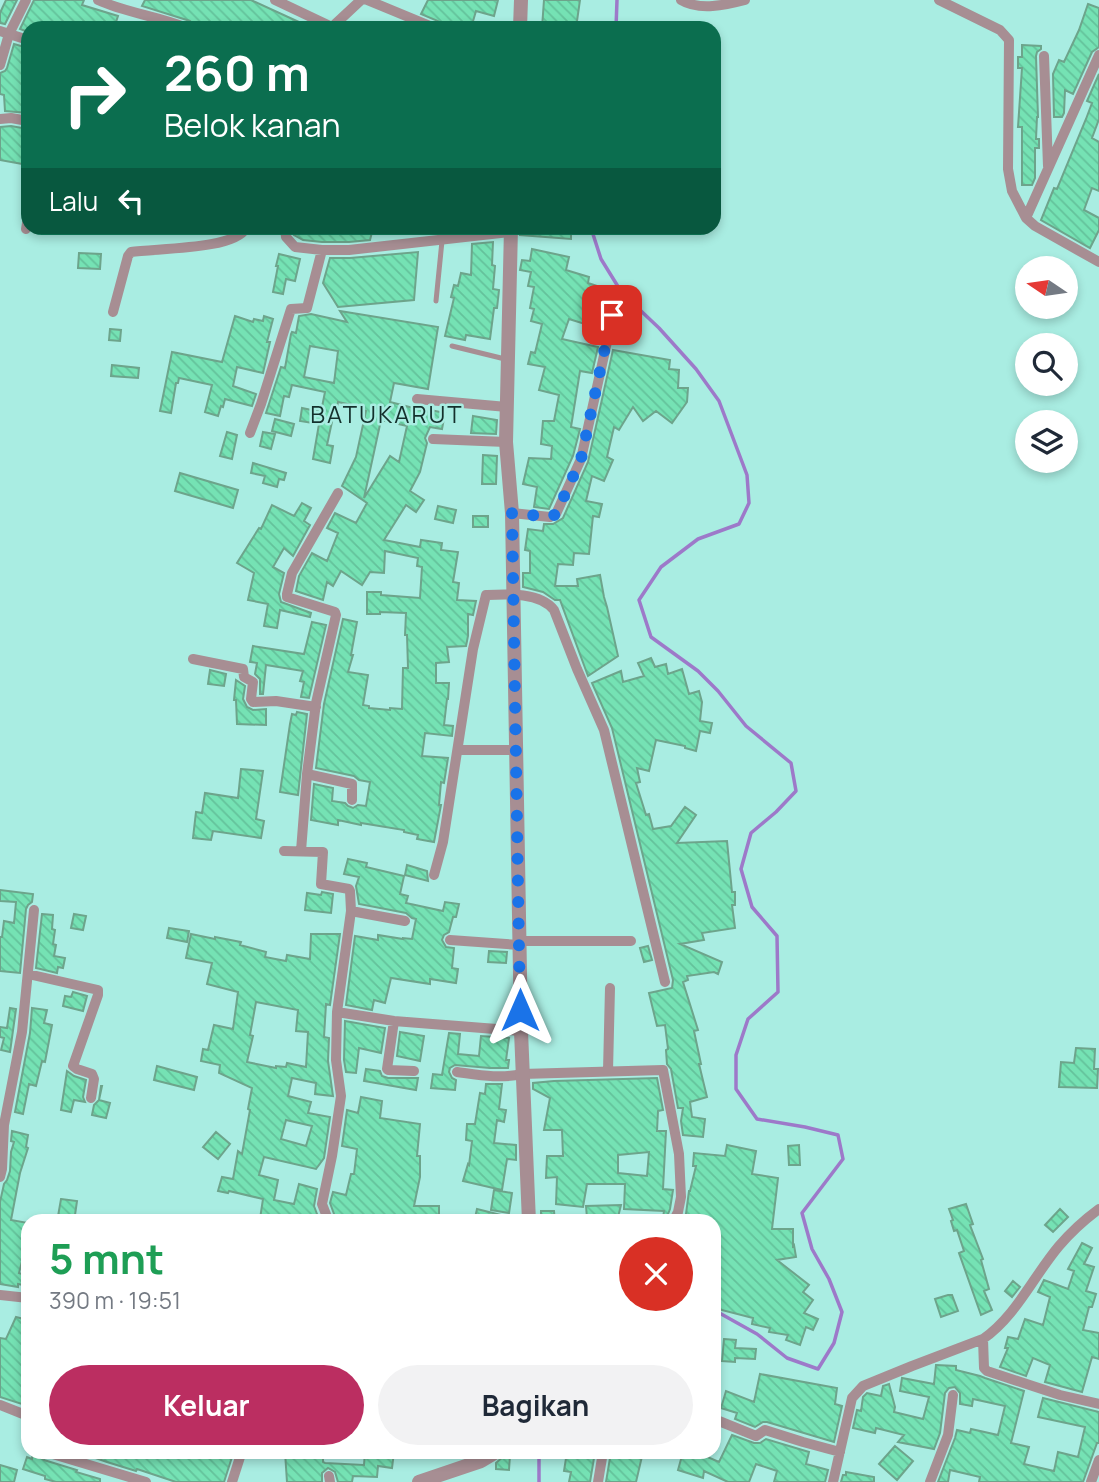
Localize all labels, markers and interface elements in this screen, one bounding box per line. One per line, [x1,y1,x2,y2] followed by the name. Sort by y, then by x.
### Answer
[164,39,310,106] text: 260 m
[49,49,140,140] icon: right
[164,103,340,147] text: Belok kanan
[112,182,150,220] icon: left
[49,183,98,219] text: Lalu
[1015,256,1078,318] north arrow
[1015,256,1078,473] map controls
[582,285,642,345] pin
[593,296,631,334] icon: arrive
[1015,333,1078,396] button: search
[310,397,464,430] district label: BATUKARUT
[1015,410,1078,473] button: layers
[483,973,557,1047] position arrow
[49,1229,164,1287] text: 5 mnt
[619,1237,693,1311] button: close
[49,1284,181,1316] text: 390 m · 19:51
[49,1365,364,1445] button: Keluar
[378,1365,693,1445] button: Bagikan

